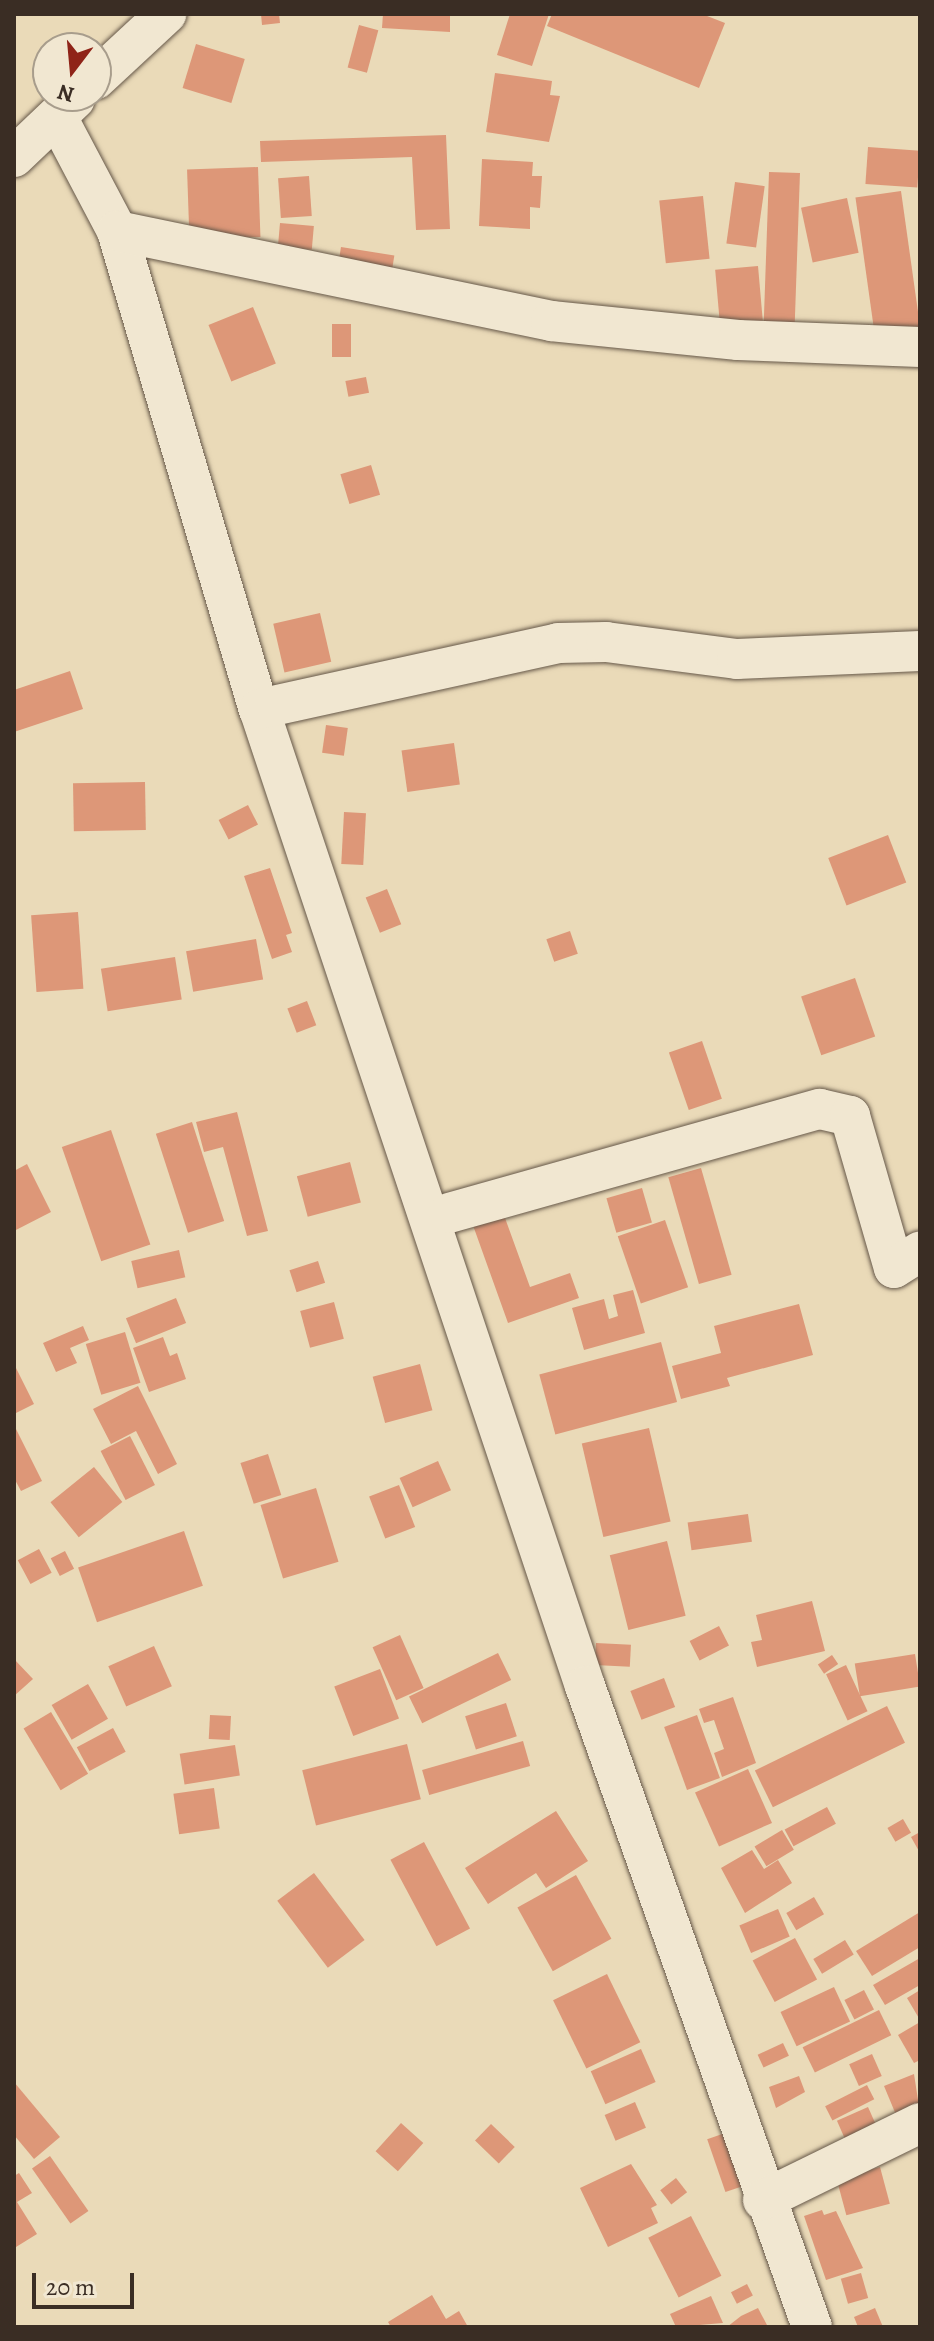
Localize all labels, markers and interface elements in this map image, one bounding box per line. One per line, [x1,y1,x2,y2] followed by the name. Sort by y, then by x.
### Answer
[32,32,112,112] north arrow
[54,77,78,110] text: N
[36,2257,138,2307] scale bar
[46,2271,95,2303] text: 20 m

